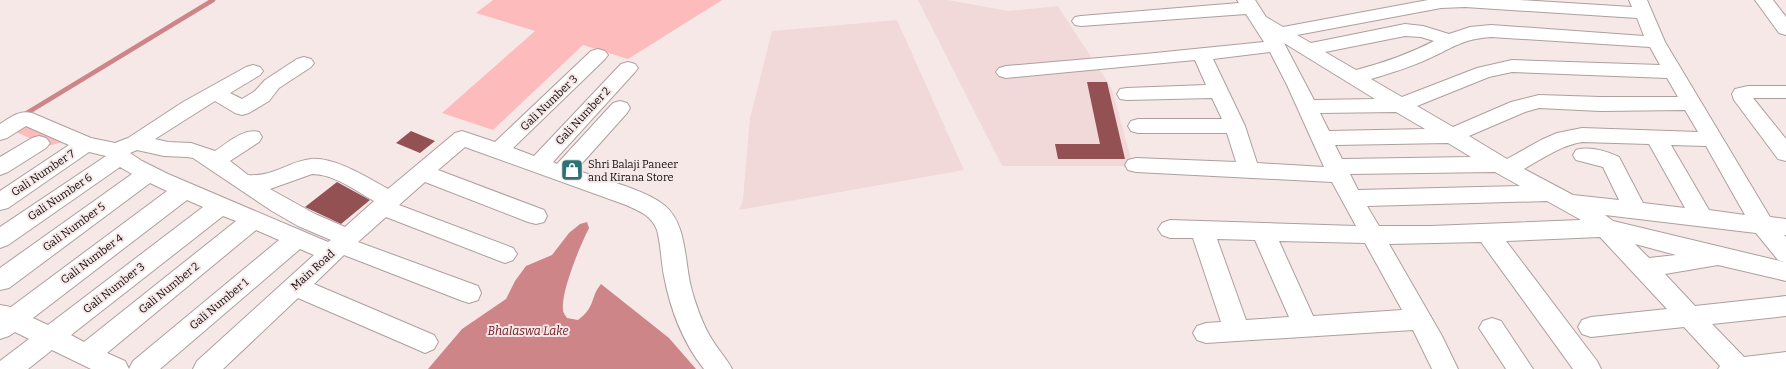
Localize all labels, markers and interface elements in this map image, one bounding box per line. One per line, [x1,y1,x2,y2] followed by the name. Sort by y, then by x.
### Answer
[518,72,580,134] street label: Gali Number 3
[553,84,613,148] street label: Gali Number 2
[9,147,78,199] street label: Gali Number 7
[559,157,585,183] shop icon: Shri Balaji Paneer and Kirana Store
[588,158,678,184] place label: Shri Balaji Paneer and Kirana Store
[25,171,95,223] street label: Gali Number 6
[40,200,108,254] street label: Gali Number 5
[58,231,126,287] street label: Gali Number 4
[289,247,338,293] street label: Main Road
[81,260,147,316] street label: Gali Number 3
[136,260,202,316] street label: Gali Number 2
[187,275,251,332] street label: Gali Number 1
[487,324,569,338] water label: Bhalaswa Lake

